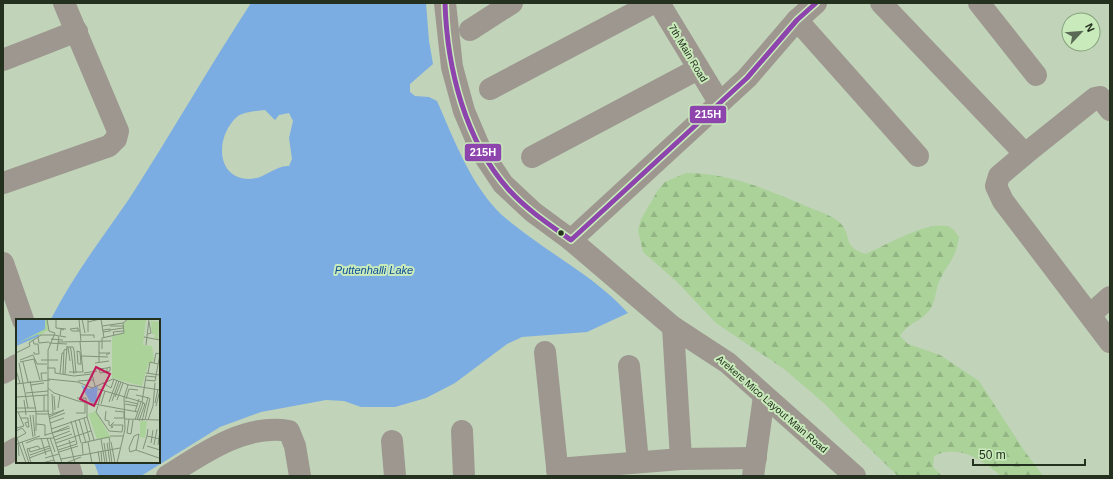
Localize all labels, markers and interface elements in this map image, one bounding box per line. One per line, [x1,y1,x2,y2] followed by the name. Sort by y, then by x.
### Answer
[1061,12,1101,52] north arrow
[1083,21,1097,34] text: N
[667,22,709,84] street label: 7th Main Road
[689,105,727,124] line badge: 215H
[695,108,721,120] text: 215H
[464,143,502,162] line badge: 215H
[470,146,496,158] text: 215H
[556,228,566,238] unlabelled marker
[335,264,413,276] water label: Puttenhalli Lake
[16,319,160,463] inset map
[714,353,830,455] street label: Arekere Mico Layout Main Road
[973,441,1085,467] scale bar
[979,448,1006,462] text: 50 m

